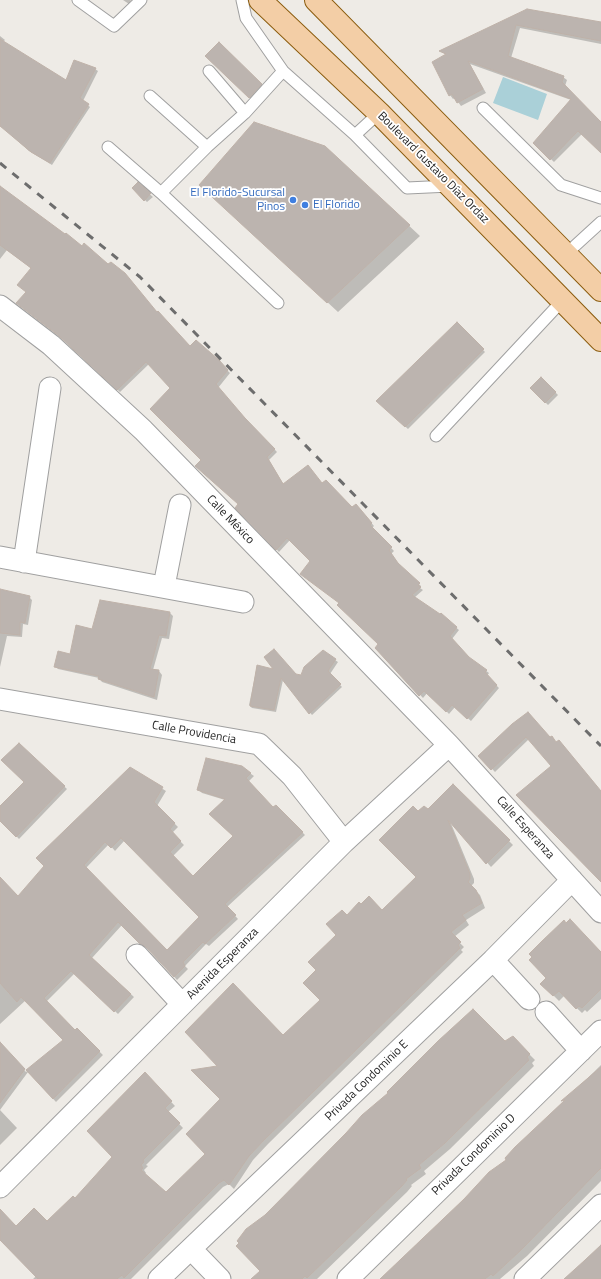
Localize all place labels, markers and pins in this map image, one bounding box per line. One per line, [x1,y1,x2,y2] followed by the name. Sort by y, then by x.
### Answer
[190,186,285,214] place label: El Florido-Sucursal Pinos
[288,195,298,205] marker: El Florido-Sucursal Pinos
[313,198,360,212] place label: El Florido
[300,200,310,210] marker: El Florido

